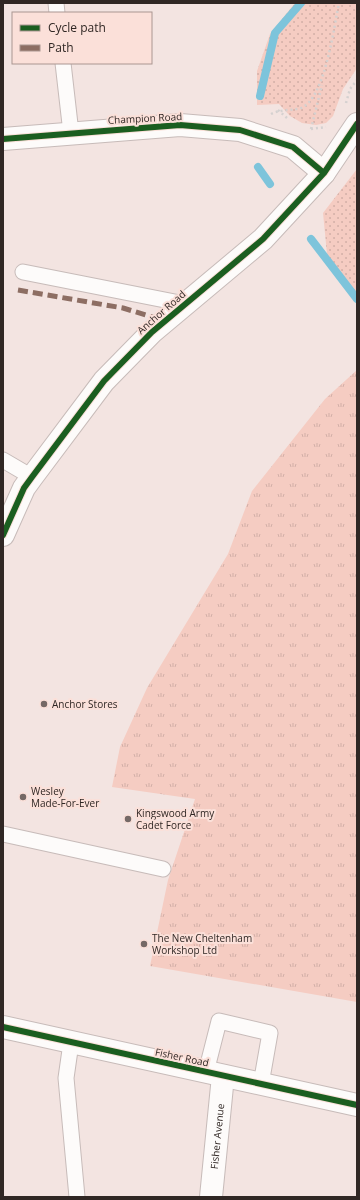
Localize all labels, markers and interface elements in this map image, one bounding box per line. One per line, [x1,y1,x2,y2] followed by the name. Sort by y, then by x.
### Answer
[12,12,152,64] legend
[48,19,106,36] text: Cycle path
[48,39,74,56] text: Path
[107,109,183,127] street label: Champion Road
[134,287,188,337] street label: Anchor Road
[52,697,118,711] place label: Anchor Stores
[39,699,49,709] marker: Anchor Stores
[31,784,99,810] place label: Wesley Made-For-Ever
[18,792,28,802] marker: Wesley Made-For-Ever
[136,806,215,832] place label: Kingswood Army Cadet Force
[123,814,133,824] marker: Kingswood Army Cadet Force
[152,931,252,957] place label: The New Cheltenham Workshop Ltd
[139,939,149,949] marker: The New Cheltenham Workshop Ltd
[154,1044,210,1070] street label: Fisher Road
[207,1102,227,1170] street label: Fisher Avenue

